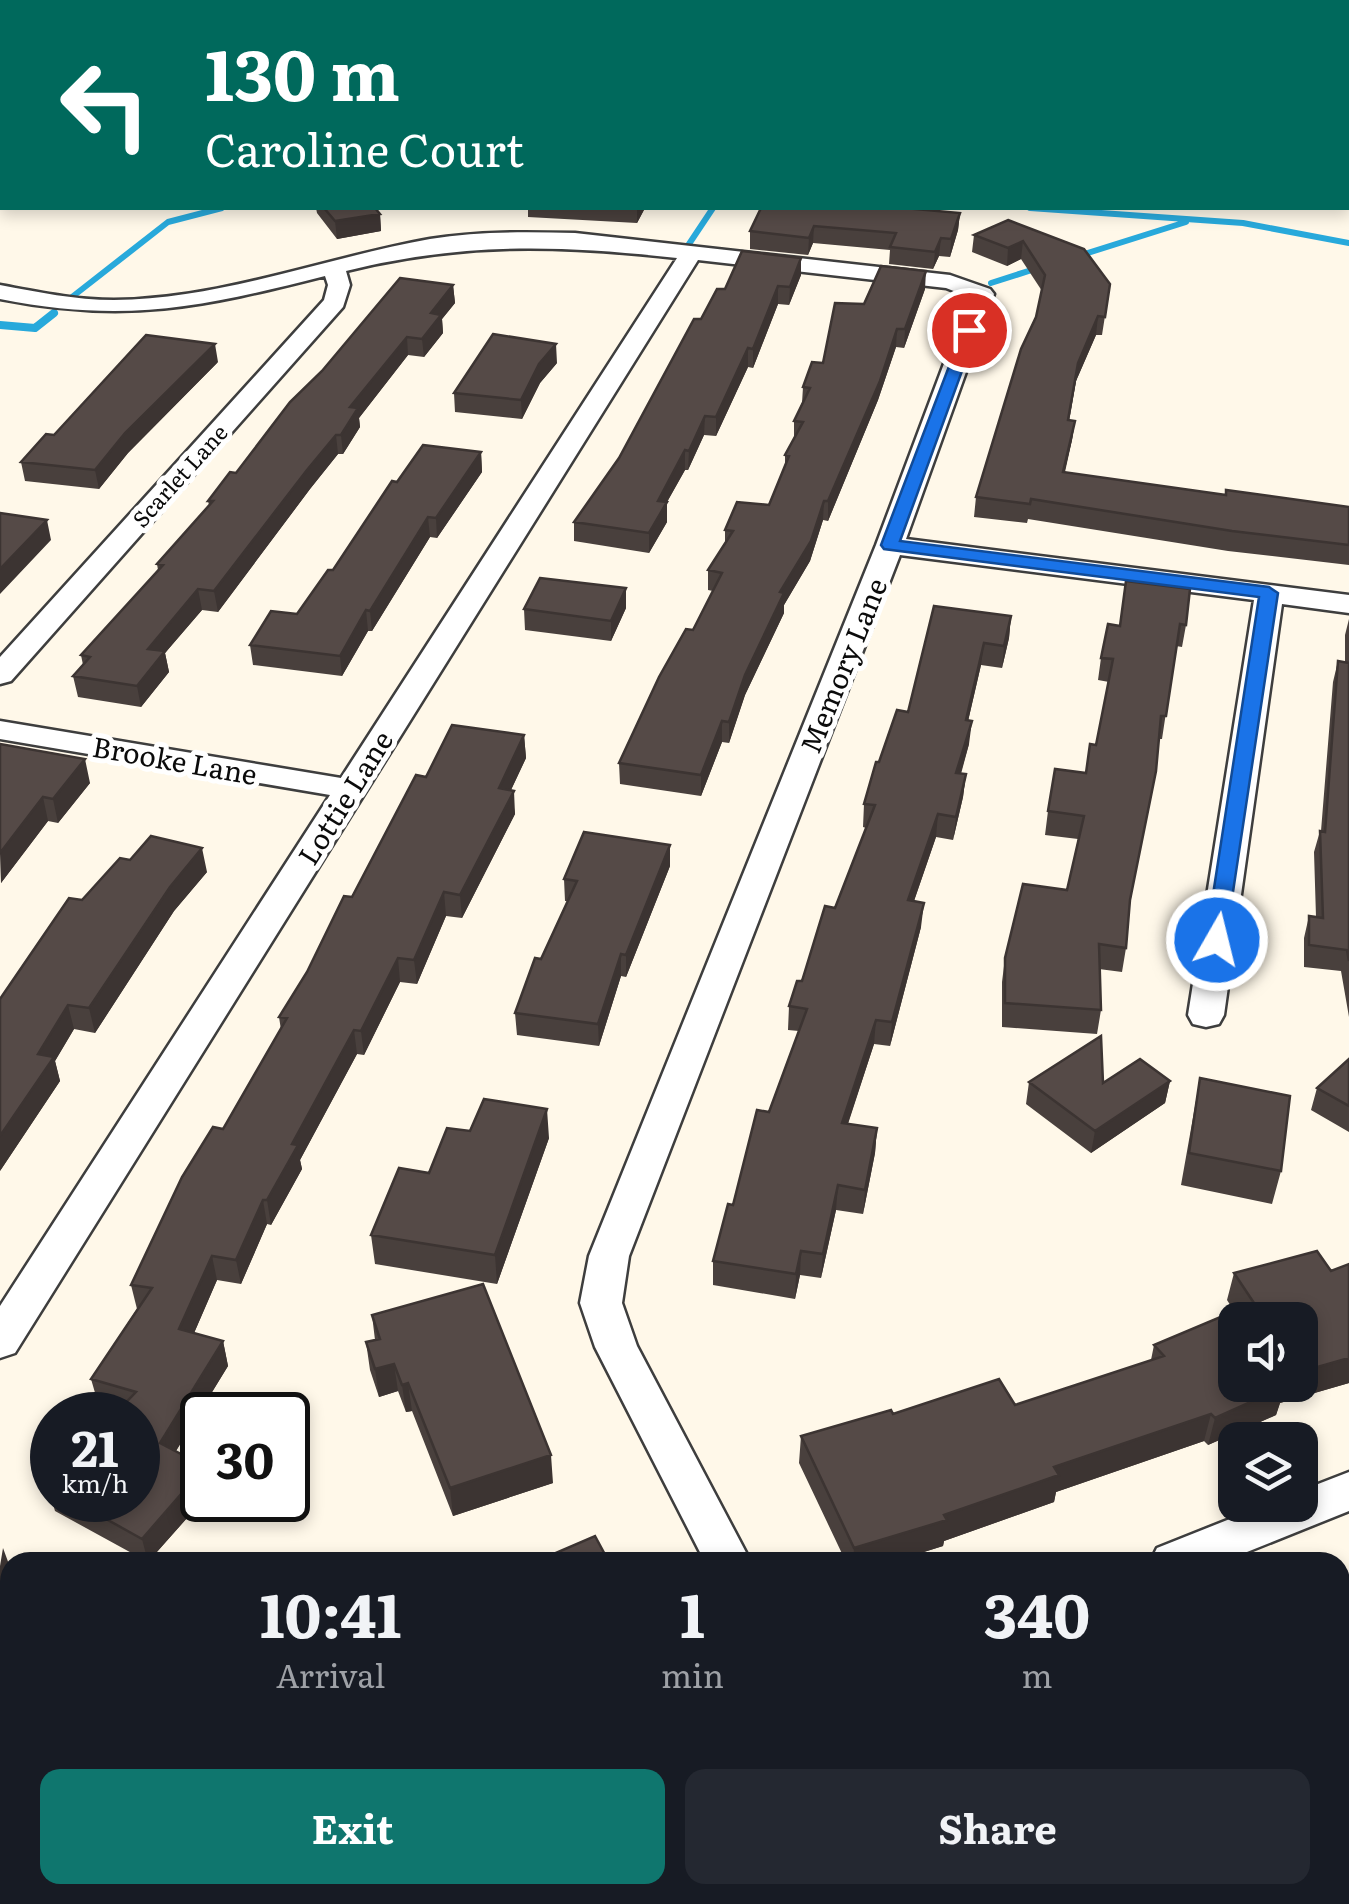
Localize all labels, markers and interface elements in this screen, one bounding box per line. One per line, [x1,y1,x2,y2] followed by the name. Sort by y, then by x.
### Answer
[205,19,400,123] text: 130 m
[40,40,170,170] icon: left
[205,114,524,181] text: Caroline Court
[927,288,1012,373] pin
[942,303,997,358] icon: arrive
[124,416,234,534] street label: Scarlet Lane
[788,571,896,759] street label: Memory Lane
[286,722,402,872] street label: Lottie Lane
[89,724,261,794] street label: Brooke Lane
[1165,888,1269,992] position arrow
[1218,1302,1318,1522] map controls
[1218,1302,1318,1402] button: sound
[180,1392,310,1522] speed limit sign: 30
[71,1408,119,1482] text: 21
[1218,1422,1318,1522] button: layers
[62,1464,128,1501] text: km/h
[260,1567,401,1656] text: 10:41
[680,1567,705,1656] text: 1
[984,1567,1090,1656] text: 340
[276,1650,385,1698] text: Arrival
[661,1650,724,1698] text: min
[1021,1650,1052,1698] text: m
[40,1769,665,1884] button: Exit
[685,1769,1310,1884] button: Share

